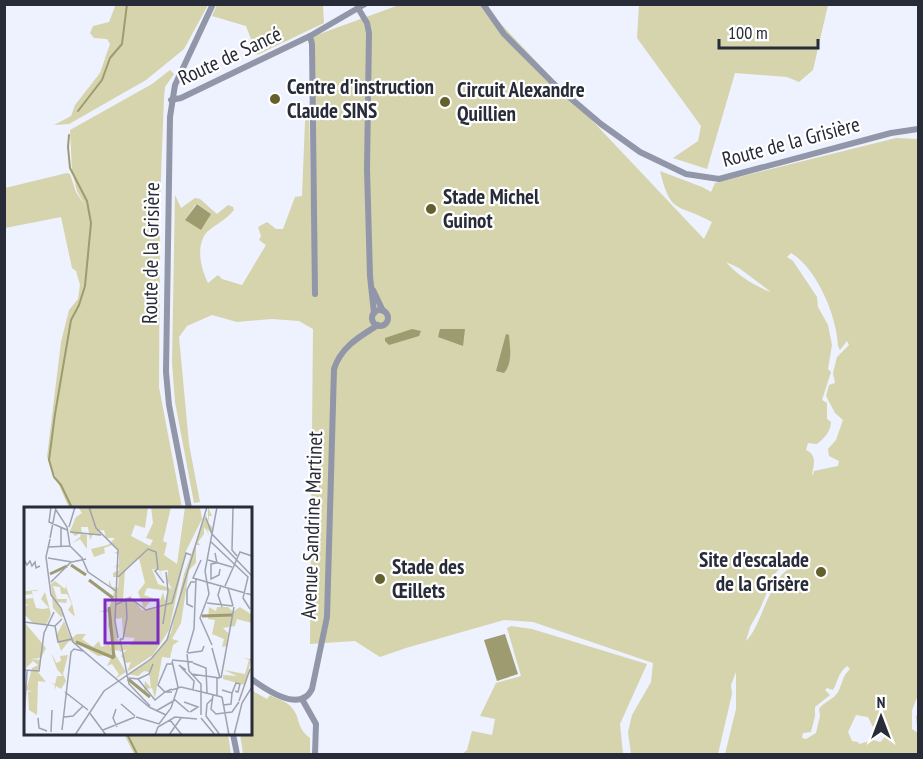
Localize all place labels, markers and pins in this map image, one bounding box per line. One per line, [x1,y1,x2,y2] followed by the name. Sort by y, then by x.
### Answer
[287,73,434,124] place label: Centre d'instruction Claude SINS
[457,76,585,127] place label: Circuit Alexandre Quillien
[268,92,282,106] marker: Centre d'instruction Claude SINS
[438,95,452,109] marker: Circuit Alexandre Quillien
[443,183,540,234] place label: Stade Michel Guinot
[424,202,438,216] marker: Stade Michel Guinot
[699,546,809,597] place label: Site d'escalade de la Grisère
[392,553,464,604] place label: Stade des Œillets
[814,565,828,579] marker: Site d'escalade de la Grisère
[373,572,387,586] marker: Stade des Œillets

